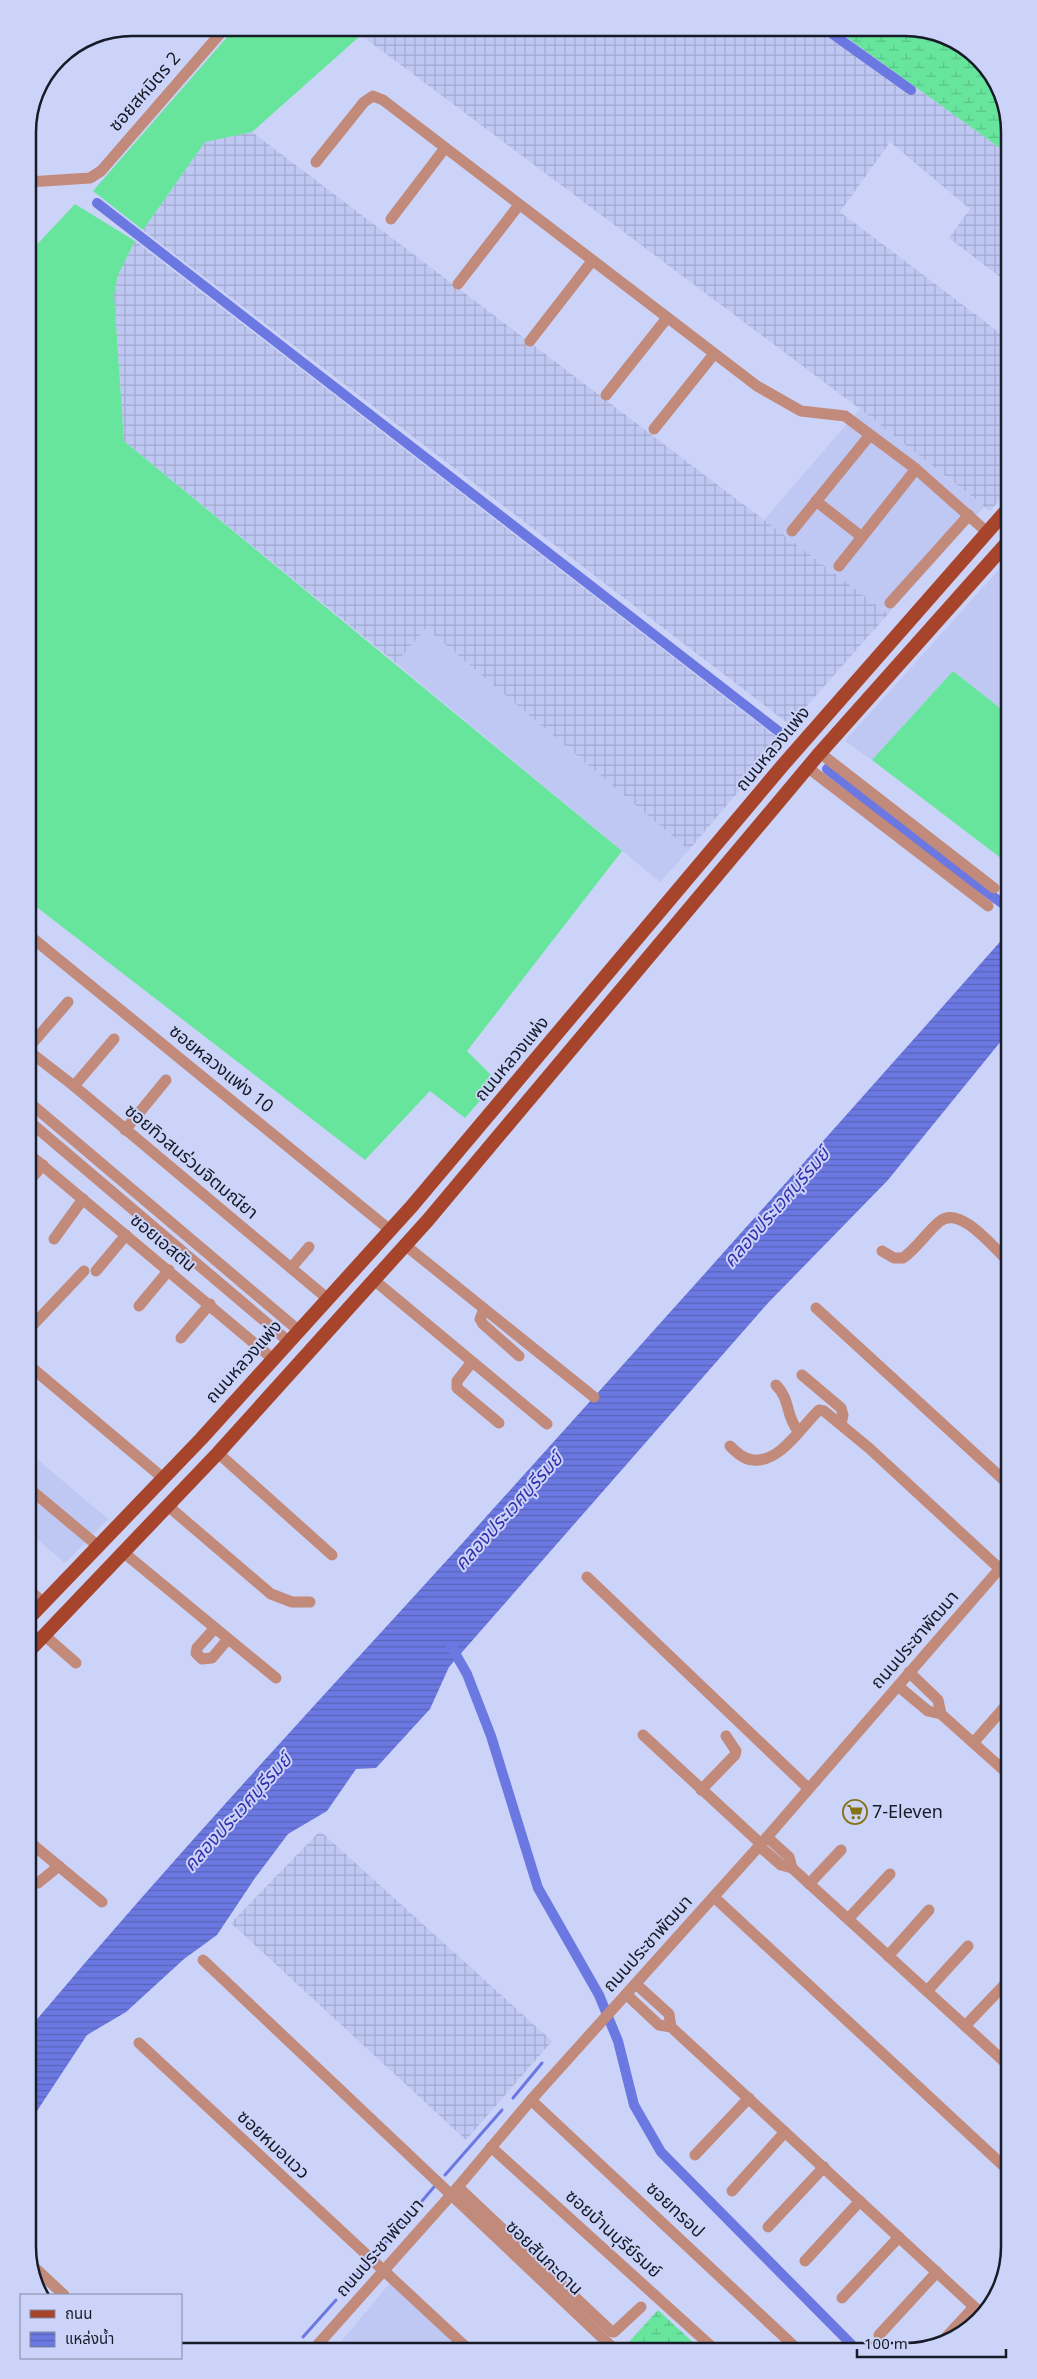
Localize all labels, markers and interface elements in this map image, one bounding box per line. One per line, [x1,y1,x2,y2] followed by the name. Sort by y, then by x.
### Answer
[103,46,187,138] street label: ซอยสหมิตร 2
[729,700,817,798] street label: ถนนหลวงแพ่ง
[468,1010,556,1108] street label: ถนนหลวงแพ่ง
[163,1018,279,1120] street label: ซอยหลวงแพ่ง 10
[118,1098,264,1226] street label: ซอยทิวสนร่วมจิตมณียา
[717,1139,840,1274] water label: คลองประเวศบุรีรมย์
[124,1207,202,1279] street label: ซอยเอสตัน
[199,1314,289,1410] street label: ถนนหลวงแพ่ง
[448,1443,573,1578] water label: คลองประเวศบุรีรมย์
[864,1585,966,1695] street label: ถนนประชาพัฒนา
[177,1744,302,1879] water label: คลองประเวศบุรีรมย์
[842,1799,868,1825] supermarket icon: 7-Eleven
[872,1799,943,1826] place label: 7-Eleven
[597,1889,699,1999] street label: ถนนประชาพัฒนา
[231,2104,315,2186] street label: ซอยหมอแวว
[639,2176,711,2244] street label: ซอยทรอป
[559,2183,667,2285] street label: ซอยบ้านบุรีย์รมย์
[329,2193,431,2303] street label: ถนนประชาพัฒนา
[499,2214,589,2302] street label: ซอยสันกะดาน
[20,2294,182,2359] legend
[65,2303,92,2326] text: ถนน
[857,2326,1006,2358] scale bar
[65,2328,114,2351] text: แหล่งน้ำ
[864,2333,908,2356] text: 100 m

